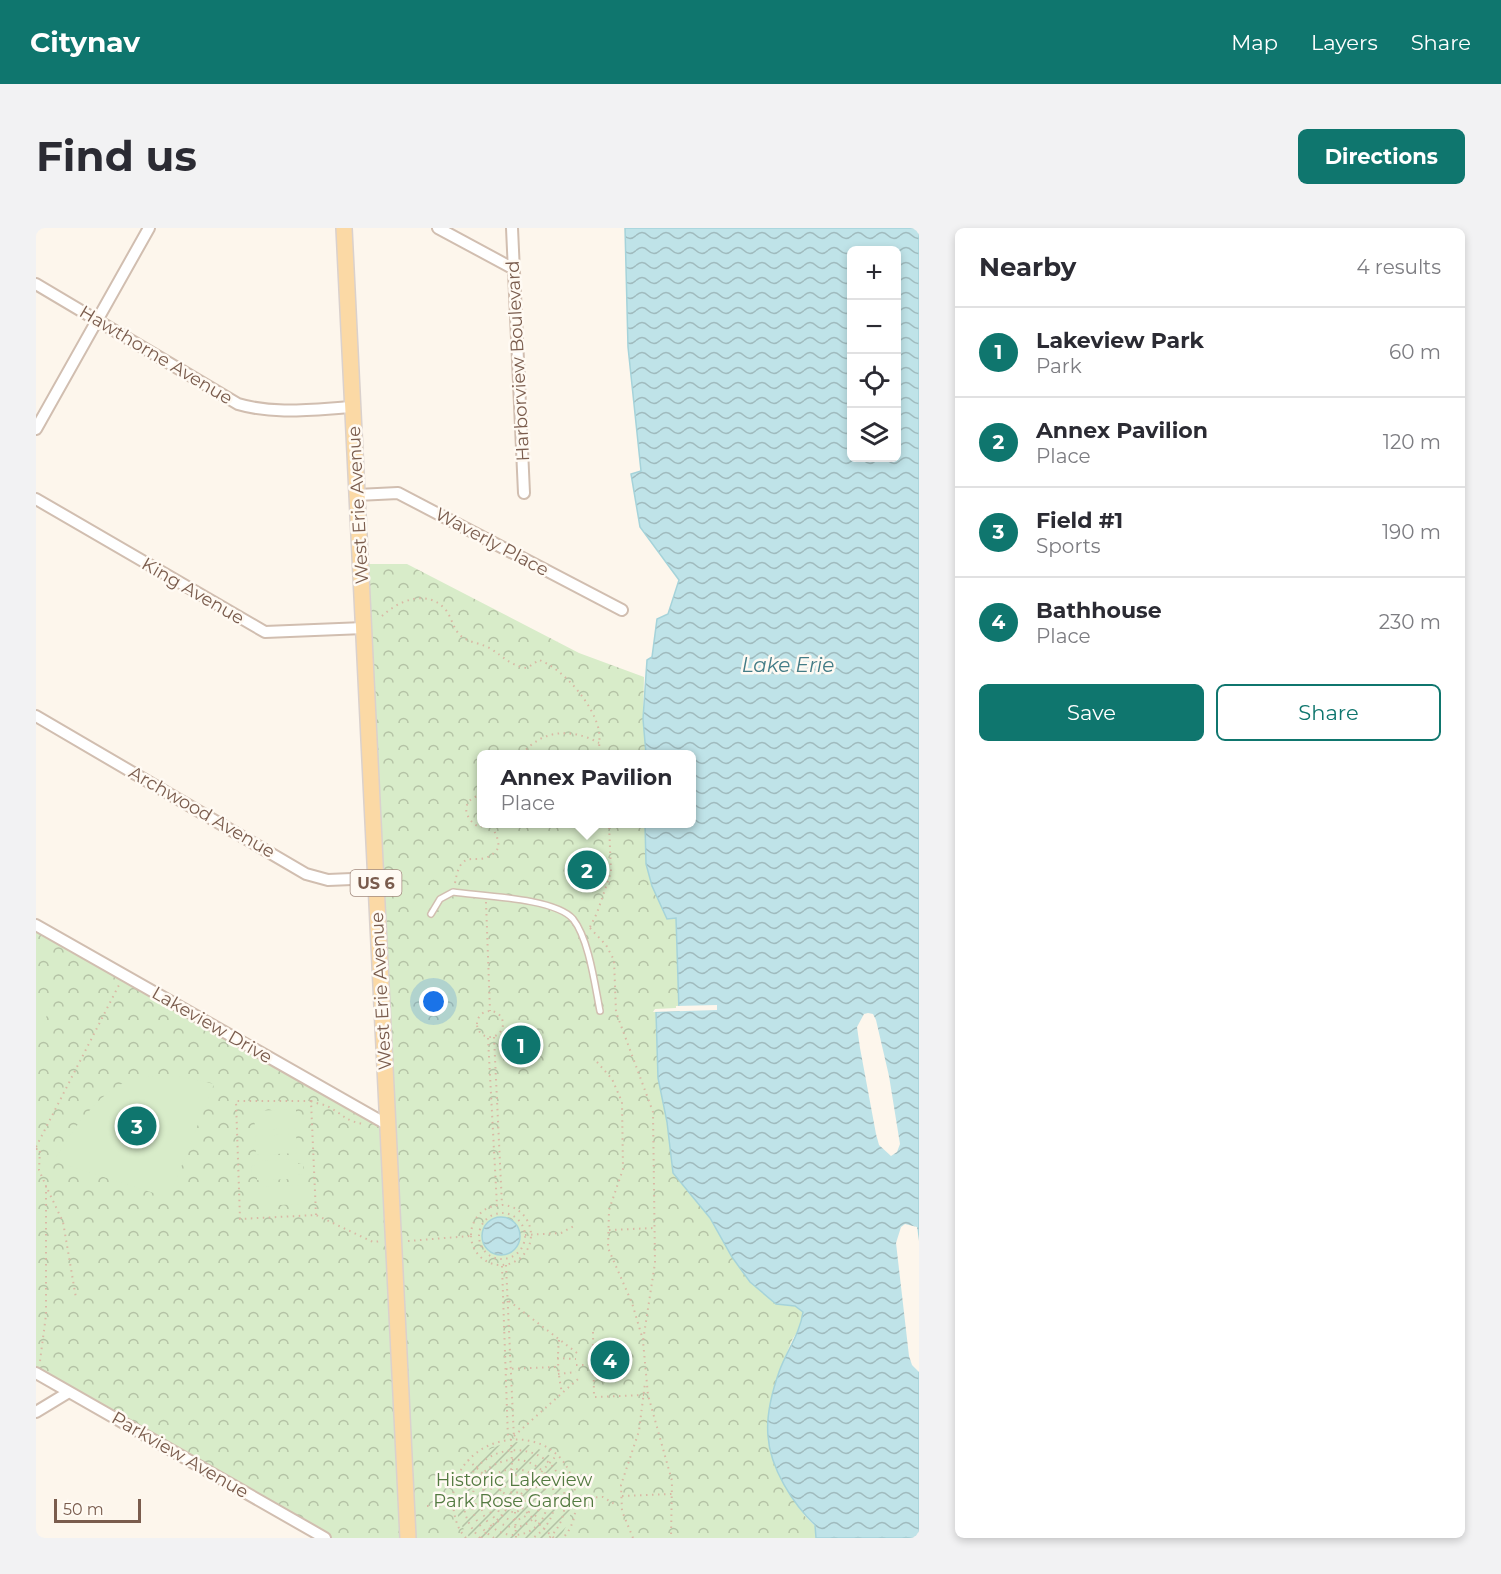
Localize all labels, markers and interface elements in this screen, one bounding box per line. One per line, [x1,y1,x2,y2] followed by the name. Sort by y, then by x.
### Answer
[30,25,140,59] text: Citynav
[1231,30,1278,55] text: Map
[1311,30,1378,55] text: Layers
[1411,30,1471,55] text: Share
[1298,129,1465,184] button: Directions
[36,130,197,182] text: Find us
[847,246,901,462] map controls
[847,246,901,300] button: +
[979,251,1076,283] text: Nearby
[1356,255,1441,279] text: 4 results
[502,260,534,462] street label: Harborview Boulevard
[847,300,901,354] button: −
[76,301,237,409] street label: Hawthorne Avenue
[1036,327,1204,354] text: Lakeview Park
[995,340,1002,364] text: 1
[1389,340,1441,364] text: 60 m
[847,354,901,408] button: locate
[1036,354,1082,378] text: Park
[847,408,901,462] button: layers
[1036,417,1208,444] text: Annex Pavilion
[343,425,373,585] street label: West Erie Avenue
[993,430,1004,454] text: 2
[1383,430,1441,454] text: 120 m
[1036,444,1091,468] text: Place
[431,503,553,581] street label: Waverly Place
[1036,507,1123,534] text: Field #1
[993,520,1004,544] text: 3
[1382,520,1441,544] text: 190 m
[1036,534,1101,558] text: Sports
[138,553,248,629] street label: King Avenue
[1036,597,1162,624] text: Bathhouse
[992,610,1005,634] text: 4
[1379,610,1441,634] text: 230 m
[1036,624,1091,648] text: Place
[742,653,834,677] water label: Lake Erie
[979,684,1204,741] button: Save
[1216,684,1441,741] button: Share
[477,750,696,828] popup
[125,761,279,863] street label: Archwood Avenue
[501,764,672,791] text: Annex Pavilion
[501,791,555,815] text: Place
[568,848,606,892] pin: 2
[350,870,402,896] road number: US 6
[366,911,396,1071] street label: West Erie Avenue
[148,982,276,1068] street label: Lakeview Drive
[419,987,448,1016] your location
[502,1022,540,1068] pin: 1
[118,1104,156,1148] pin: 3
[590,1338,630,1382] pin: 4
[108,1407,252,1503] street label: Parkview Avenue
[433,1469,595,1512] park label: Historic Lakeview Park Rose Garden
[54,1496,141,1524] scale bar
[63,1500,104,1519] text: 50 m

